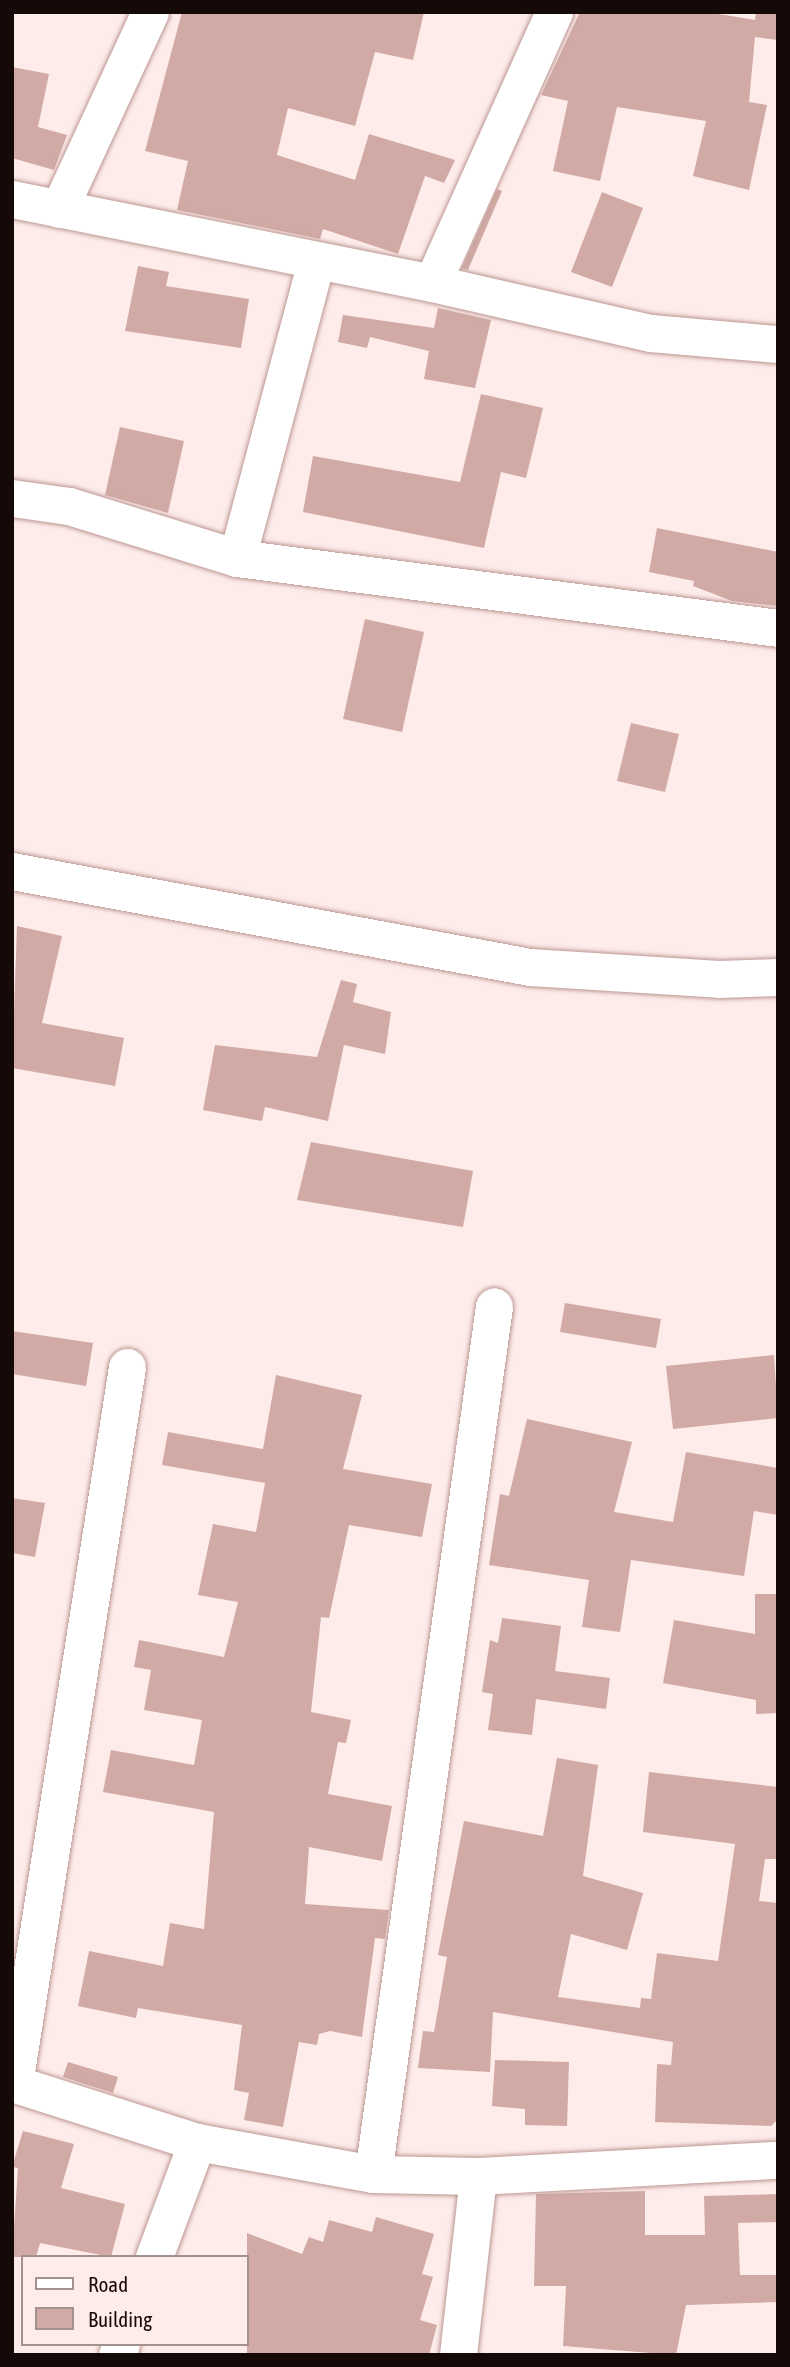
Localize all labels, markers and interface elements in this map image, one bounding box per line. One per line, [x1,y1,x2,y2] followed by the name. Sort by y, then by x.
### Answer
[21,2255,248,2346] legend
[88,2272,128,2296] text: Road
[88,2307,152,2331] text: Building

